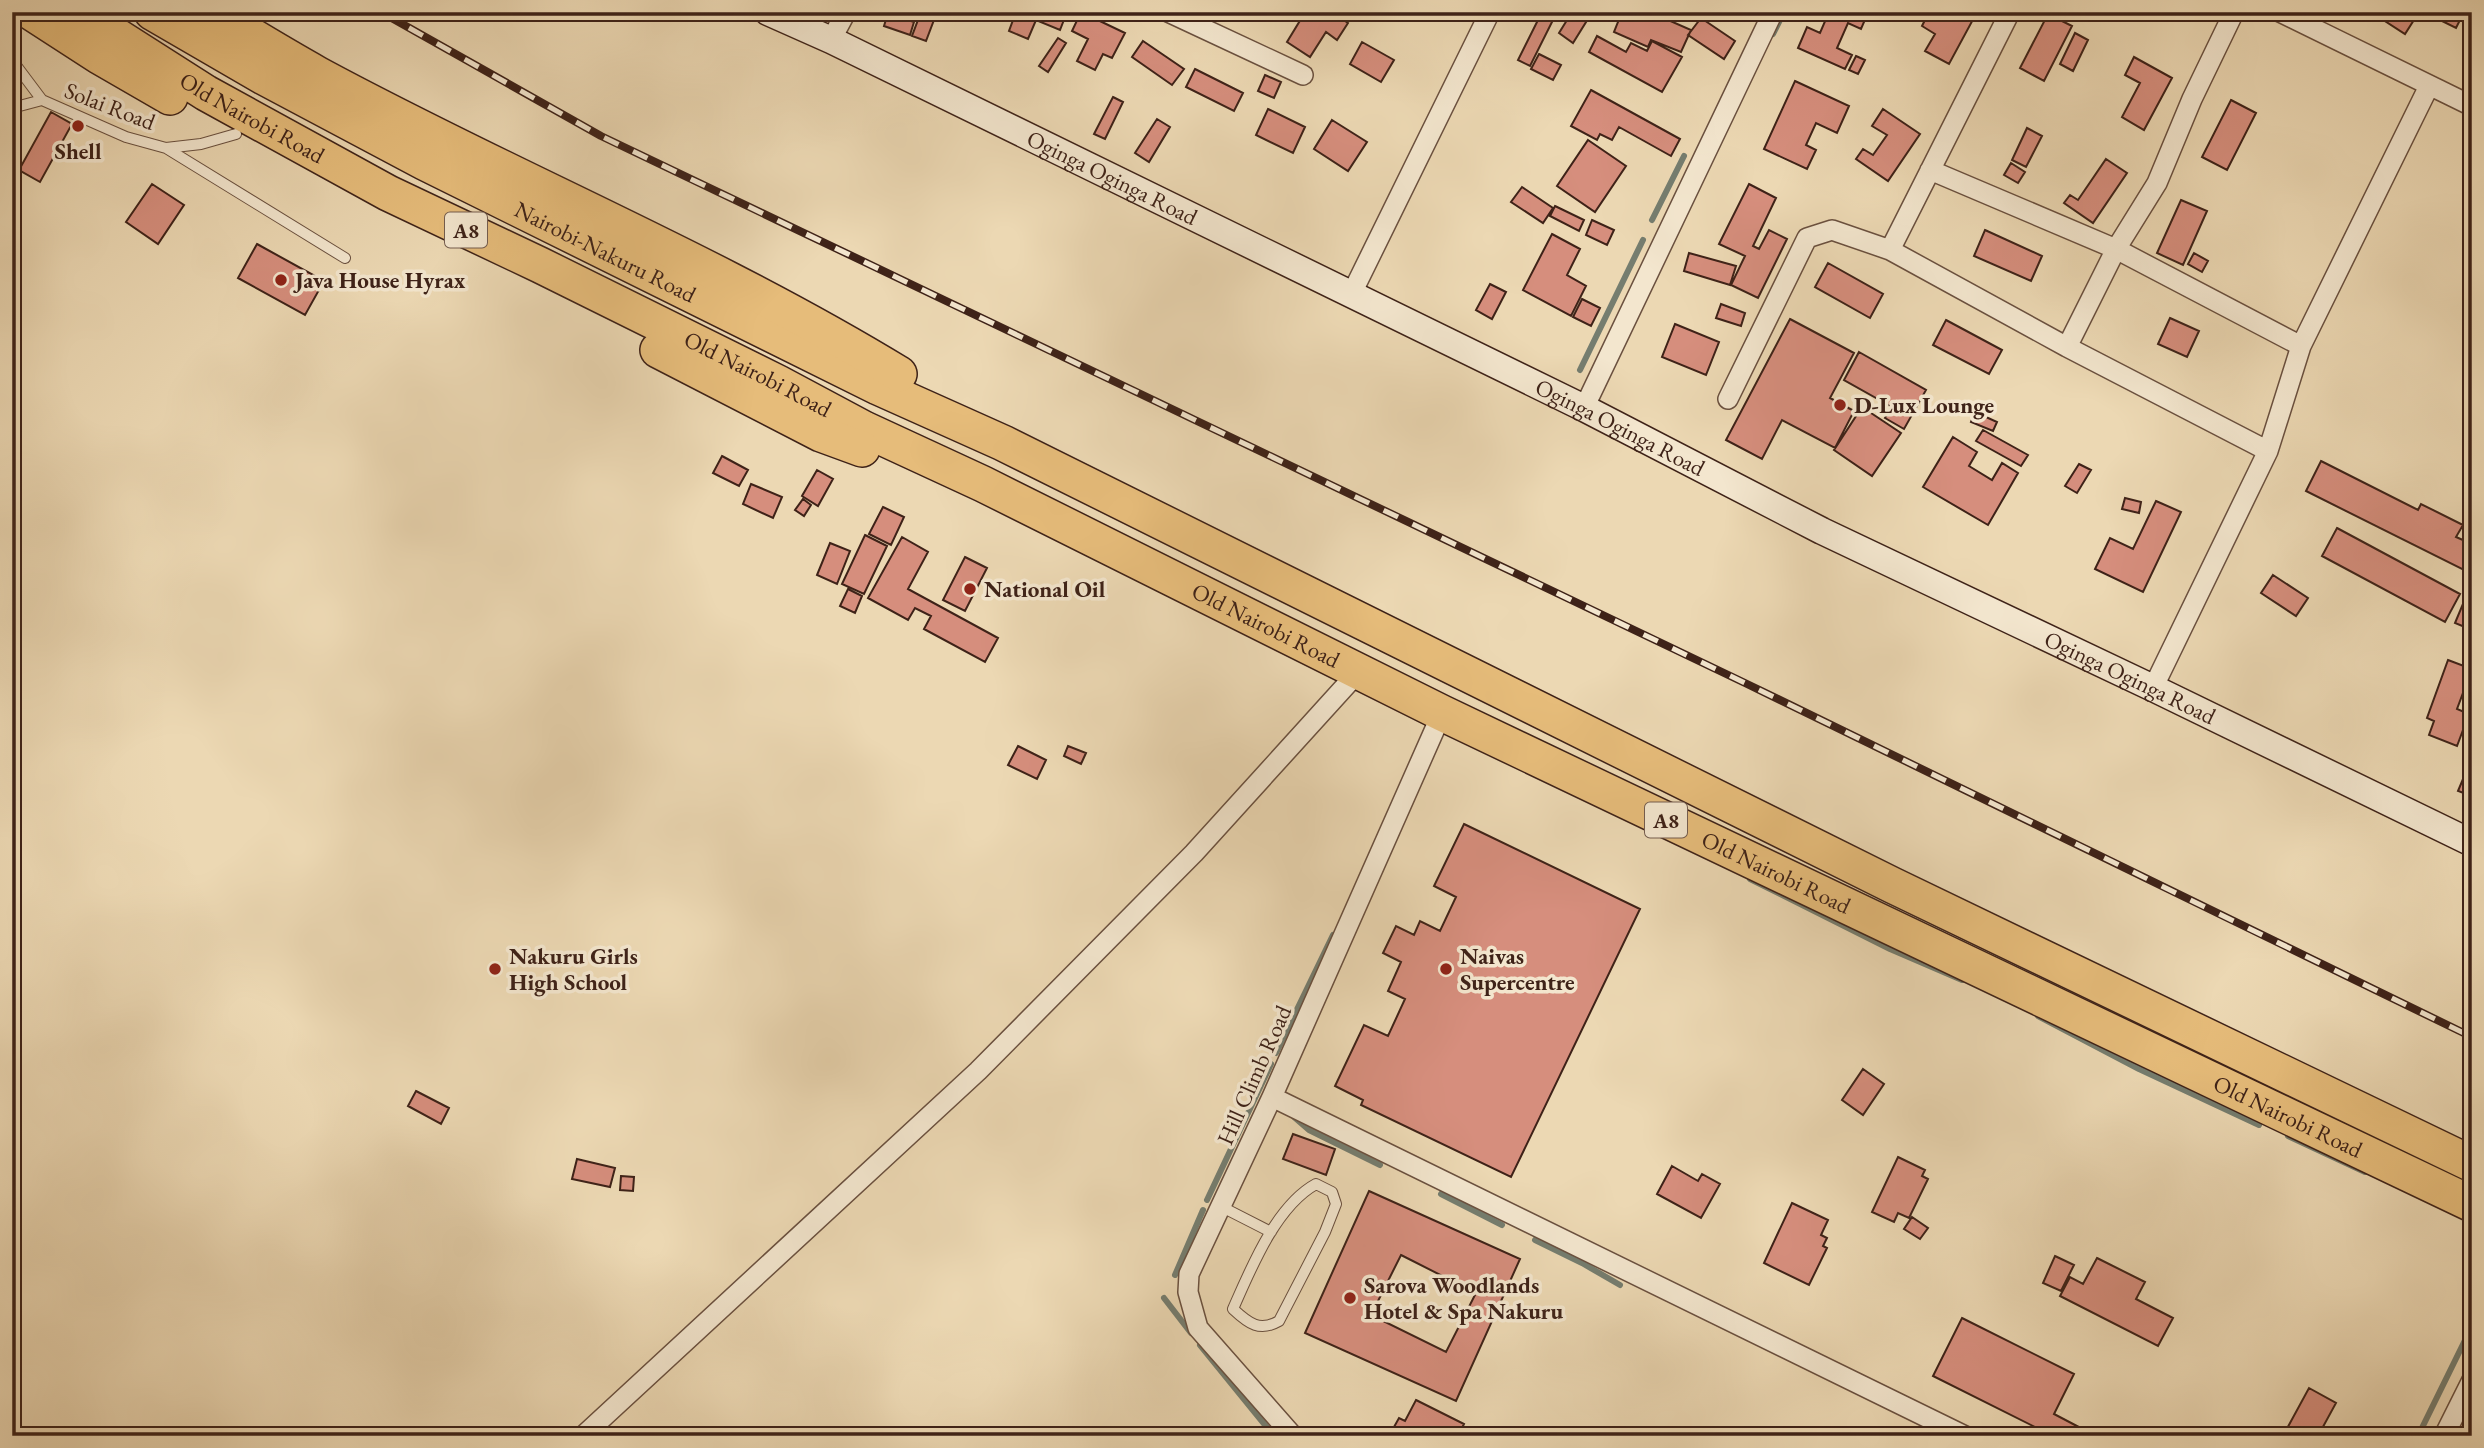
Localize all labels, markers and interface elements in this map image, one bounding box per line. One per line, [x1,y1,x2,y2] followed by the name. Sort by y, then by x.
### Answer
[174,65,330,170] street label: Old Nairobi Road
[60,75,160,137] street label: Solai Road
[70,118,86,134] marker: Shell
[1022,123,1203,232] street label: Oginga Oginga Road
[55,136,102,166] place label: Shell
[510,194,701,310] street label: Nairobi-Nakuru Road
[445,212,487,247] road number: A8
[293,265,466,295] place label: Java House Hyrax
[273,272,289,288] marker: Java House Hyrax
[679,324,837,424] street label: Old Nairobi Road
[1530,372,1710,483] street label: Oginga Oginga Road
[1854,390,1995,420] place label: D-Lux Lounge
[1832,397,1848,413] marker: D-Lux Lounge
[984,574,1106,604] place label: National Oil
[1187,576,1345,675] street label: Old Nairobi Road
[962,581,978,597] marker: National Oil
[2039,624,2221,731] street label: Oginga Oginga Road
[1645,802,1687,838] road number: A8
[1697,824,1856,921] street label: Old Nairobi Road
[509,941,638,997] place label: Nakuru Girls High School
[1460,941,1575,997] place label: Naivas Supercentre
[487,961,503,977] marker: Nakuru Girls High School
[1438,961,1454,977] marker: Naivas Supercentre
[1210,1000,1298,1150] street label: Hill Climb Road
[2209,1068,2368,1165] street label: Old Nairobi Road
[1364,1270,1563,1326] place label: Sarova Woodlands Hotel & Spa Nakuru
[1342,1290,1358,1306] marker: Sarova Woodlands Hotel & Spa Nakuru

